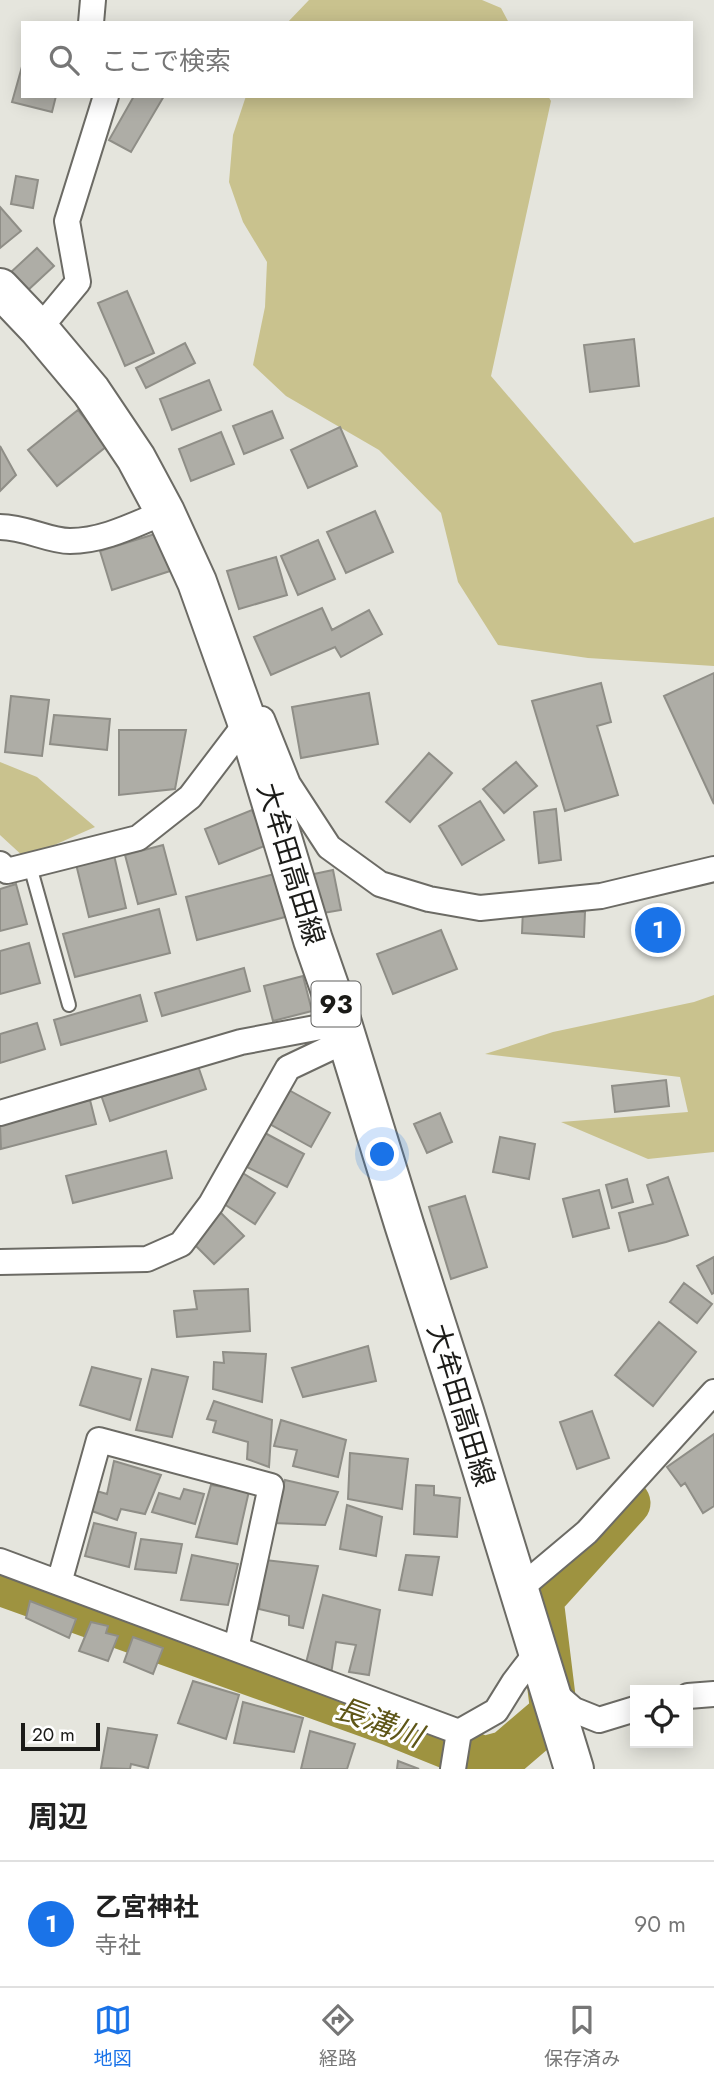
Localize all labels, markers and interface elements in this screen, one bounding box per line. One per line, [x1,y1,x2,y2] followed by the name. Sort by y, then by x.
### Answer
[21,21,693,98] search box
[45,41,83,79] icon: search
[101,42,231,80] text: ここで検索
[247,778,335,950] street label: 大牟田高田線
[635,904,681,956] pin: 1
[312,981,360,1026] road number: 93
[365,1137,399,1171] your location
[417,1319,505,1491] street label: 大牟田高田線
[630,1685,693,1748] map controls
[630,1685,693,1748] button: locate
[329,1686,431,1759] water label: 長溝川
[21,1720,100,1752] scale bar
[32,1721,75,1748] text: 20 m
[28,1795,88,1838] text: 周辺
[95,1888,199,1926] text: 乙宮神社
[45,1907,57,1941] text: 1
[634,1907,686,1941] text: 90 m
[95,1928,141,1962] text: 寺社
[94,2001,132,2072] tab: 地図
[319,2001,357,2072] tab: 経路
[544,2001,620,2072] tab: 保存済み

